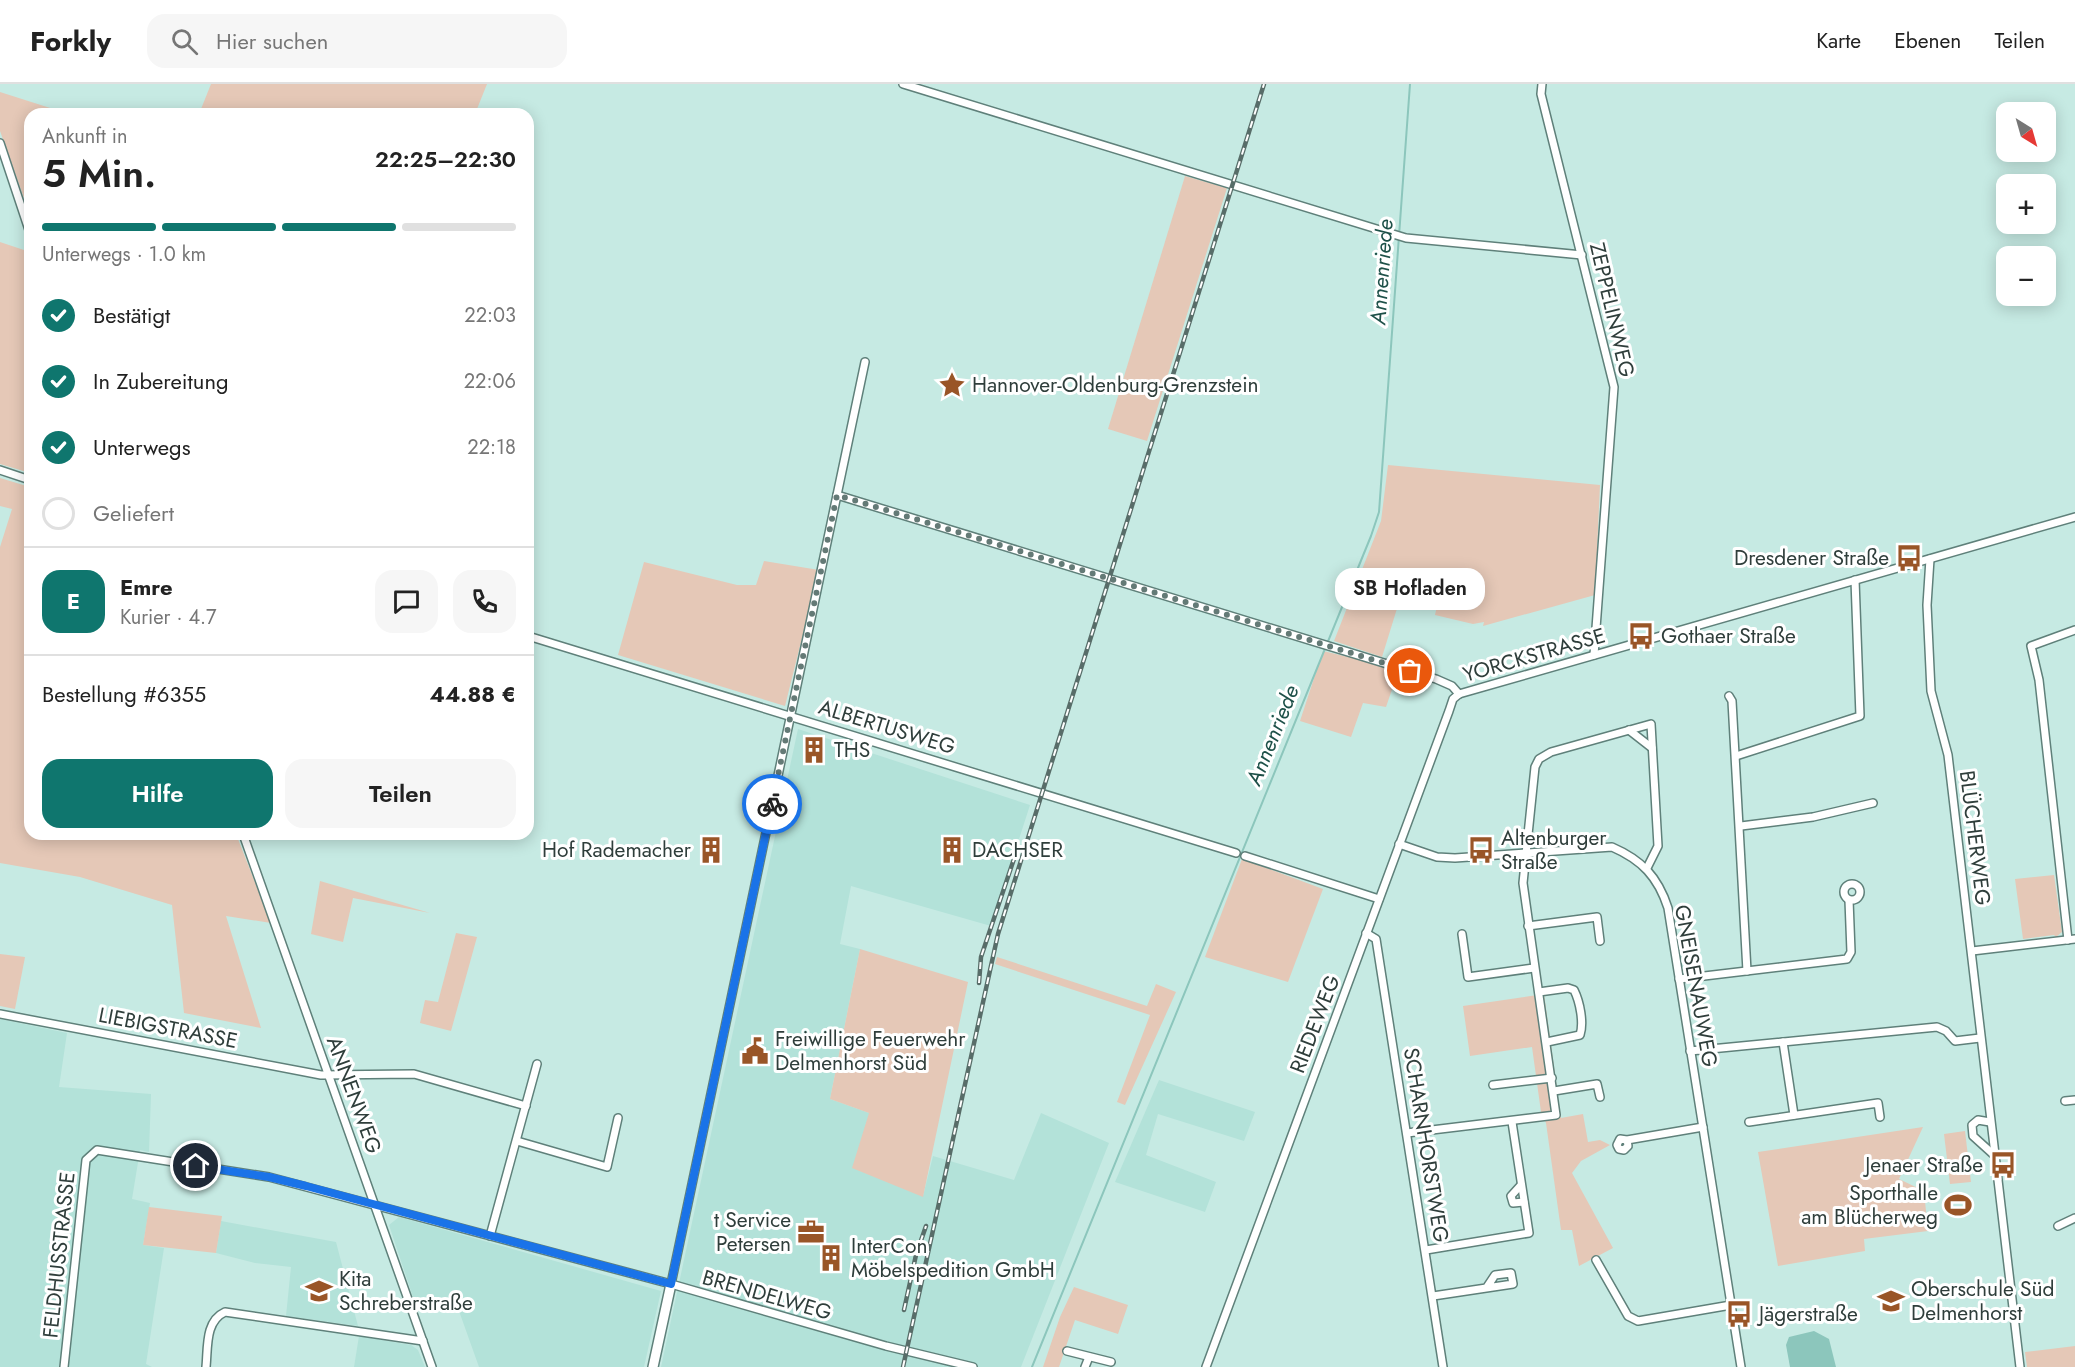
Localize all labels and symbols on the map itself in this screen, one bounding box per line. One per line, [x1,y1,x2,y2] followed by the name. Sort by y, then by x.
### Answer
[1996,102,2056,162] north arrow
[1361,218,1401,327] water label: Annenriede
[1582,240,1642,380] street label: ZEPPELINWEG
[937,370,967,400] place icon: Hannover-Oldenburg-Grenzstein
[972,370,1259,400] place label: Hannover-Oldenburg-Grenzstein
[1734,543,1889,573] place label: Dresdener Straße
[1894,543,1924,573] bus stop icon: Dresdener Straße
[1335,569,1485,611] callout: SB Hofladen
[1459,620,1609,690] street label: YORCKSTRASSE
[1626,621,1656,651] bus stop icon: Gothaer Straße
[1661,621,1796,651] place label: Gothaer Straße
[1384,645,1435,696] pin
[1237,680,1307,791] water label: Annenriede
[815,692,959,762] street label: ALBERTUSWEG
[799,735,829,765] building icon: THS
[834,735,870,765] place label: THS
[1952,769,1998,907] street label: BLÜCHERWEG
[742,774,802,834] courier
[1501,823,1607,877] place label: Altenburger Straße
[542,835,692,865] place label: Hof Rademacher
[696,835,726,865] building icon: Hof Rademacher
[937,835,967,865] building icon: DACHSER
[972,835,1063,865] place label: DACHSER
[1466,835,1496,865] bus stop icon: Altenburger Straße
[1667,903,1725,1069] street label: GNEISENAUWEG
[1283,971,1347,1077] street label: RIEDEWEG
[96,1000,240,1056] street label: LIEBIGSTRASSE
[775,1024,966,1078] place label: Freiwillige Feuerwehr Delmenhorst Süd
[319,1032,389,1158] street label: ANNENWEG
[740,1036,770,1066] public building icon: Freiwillige Feuerwehr Delmenhorst Süd
[1396,1046,1456,1244] street label: SCHARNHORSTWEG
[170,1140,221,1191] pin
[1862,1150,1983,1180] place label: Jenaer Straße
[1988,1150,2018,1180] bus stop icon: Jenaer Straße
[35,1170,83,1340] street label: FELDHUSSTRASSE
[1801,1178,1938,1232] place label: Sporthalle am Blücherweg
[1943,1190,1973,1220] sports icon: Sporthalle am Blücherweg
[714,1205,791,1259] place label: t Service Petersen
[796,1217,826,1247] office icon: t Service Petersen
[851,1231,1055,1285] place label: InterCon Möbelspedition GmbH
[816,1243,846,1273] building icon: InterCon Möbelspedition GmbH
[699,1262,835,1328] street label: BRENDELWEG
[339,1264,473,1318] place label: Kita Schreberstraße
[1911,1274,2055,1328] place label: Oberschule Süd Delmenhorst
[304,1276,334,1306] school or university icon: Kita Schreberstraße
[1876,1286,1906,1316] school or university icon: Oberschule Süd Delmenhorst
[1724,1299,1754,1329] bus stop icon: Jägerstraße
[1756,1299,1858,1329] place label: Jägerstraße

